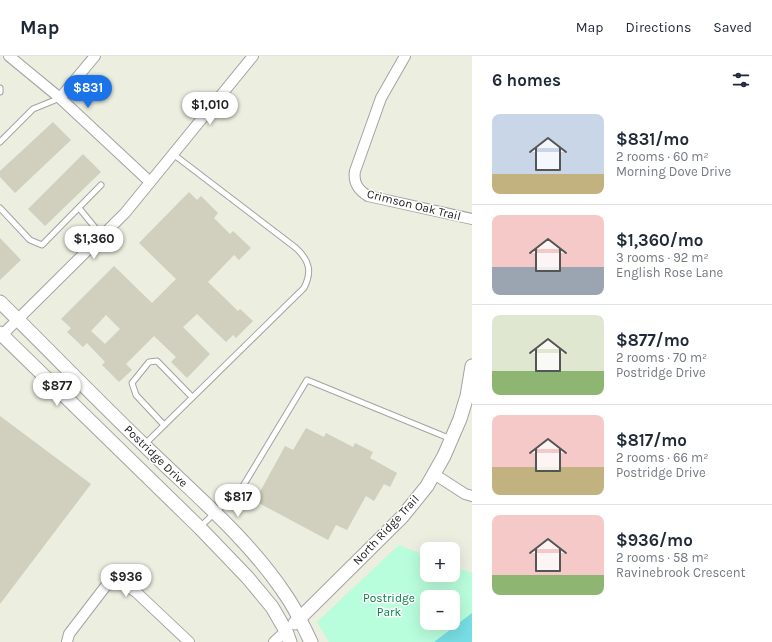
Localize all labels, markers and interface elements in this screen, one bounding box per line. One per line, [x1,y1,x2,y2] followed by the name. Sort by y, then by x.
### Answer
[20,17,59,39] text: Map
[576,19,604,36] text: Map
[626,19,691,36] text: Directions
[713,19,752,36] text: Saved
[730,69,752,91] icon: filters
[492,70,561,90] text: 6 homes
[64,75,112,109] pin: $831
[73,80,103,95] text: $831
[177,92,243,126] pin: $1,010
[191,97,229,112] text: $1,010
[616,129,689,149] text: $831/mo
[524,130,572,178] icon: home
[616,149,709,164] text: 2 rooms · 60 m²
[616,164,731,179] text: Morning Dove Drive
[366,187,462,223] street label: Crimson Oak Trail
[61,226,127,260] pin: $1,360
[616,230,704,250] text: $1,360/mo
[73,231,115,246] text: $1,360
[524,231,572,279] icon: home
[616,250,709,265] text: 3 rooms · 92 m²
[616,265,723,280] text: English Rose Lane
[616,330,689,350] text: $877/mo
[524,331,572,379] icon: home
[616,350,707,365] text: 2 rooms · 70 m²
[616,365,706,380] text: Postridge Drive
[33,373,81,407] pin: $877
[42,378,72,393] text: $877
[121,422,191,490] street label: Postridge Drive
[616,430,687,450] text: $817/mo
[524,431,572,479] icon: home
[616,450,708,465] text: 2 rooms · 66 m²
[616,465,706,480] text: Postridge Drive
[214,484,262,518] pin: $817
[224,489,252,504] text: $817
[350,492,422,568] street label: North Ridge Trail
[616,530,693,550] text: $936/mo
[524,531,572,579] icon: home
[420,542,460,630] map controls
[420,542,460,582] button: +
[616,550,709,565] text: 2 rooms · 58 m²
[102,564,150,598] pin: $936
[616,565,745,580] text: Ravinebrook Crescent
[110,569,142,584] text: $936
[420,590,460,630] button: −
[363,591,415,619] park label: Postridge Park

